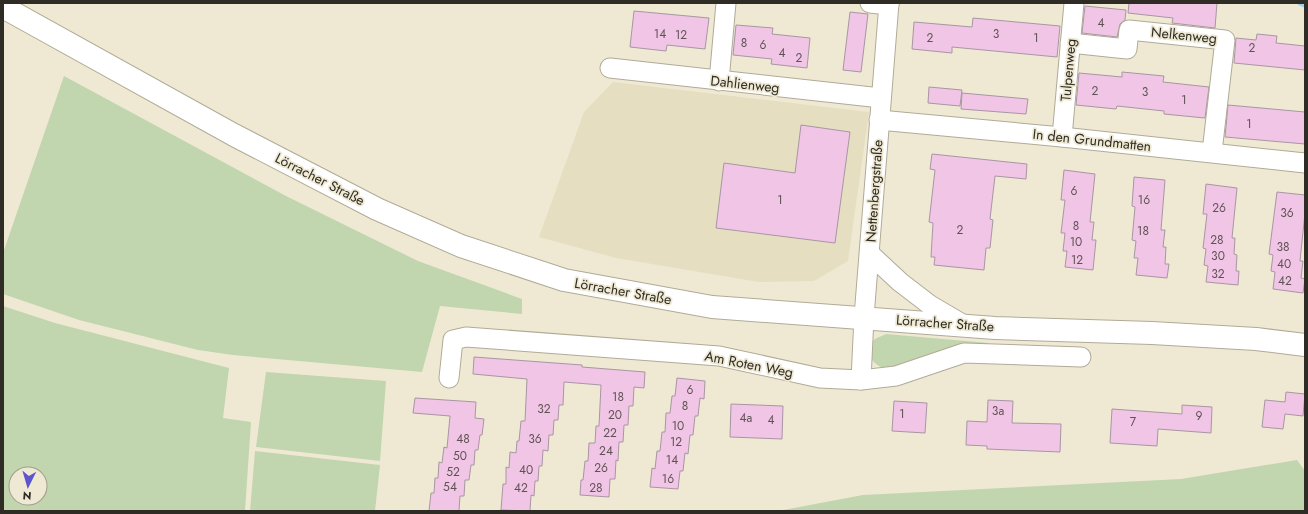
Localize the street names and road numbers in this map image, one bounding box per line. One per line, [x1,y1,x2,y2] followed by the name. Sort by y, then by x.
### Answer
[1150,22,1218,48] street label: Nelkenweg
[1055,38,1081,102] street label: Tulpenweg
[709,70,781,98] street label: Dahlienweg
[1032,124,1152,156] street label: In den Grundmatten
[860,139,888,243] street label: Nettenbergstraße
[272,148,368,210] street label: Lörracher Straße
[573,273,673,309] street label: Lörracher Straße
[895,310,995,336] street label: Lörracher Straße
[703,346,795,382] street label: Am Roten Weg

